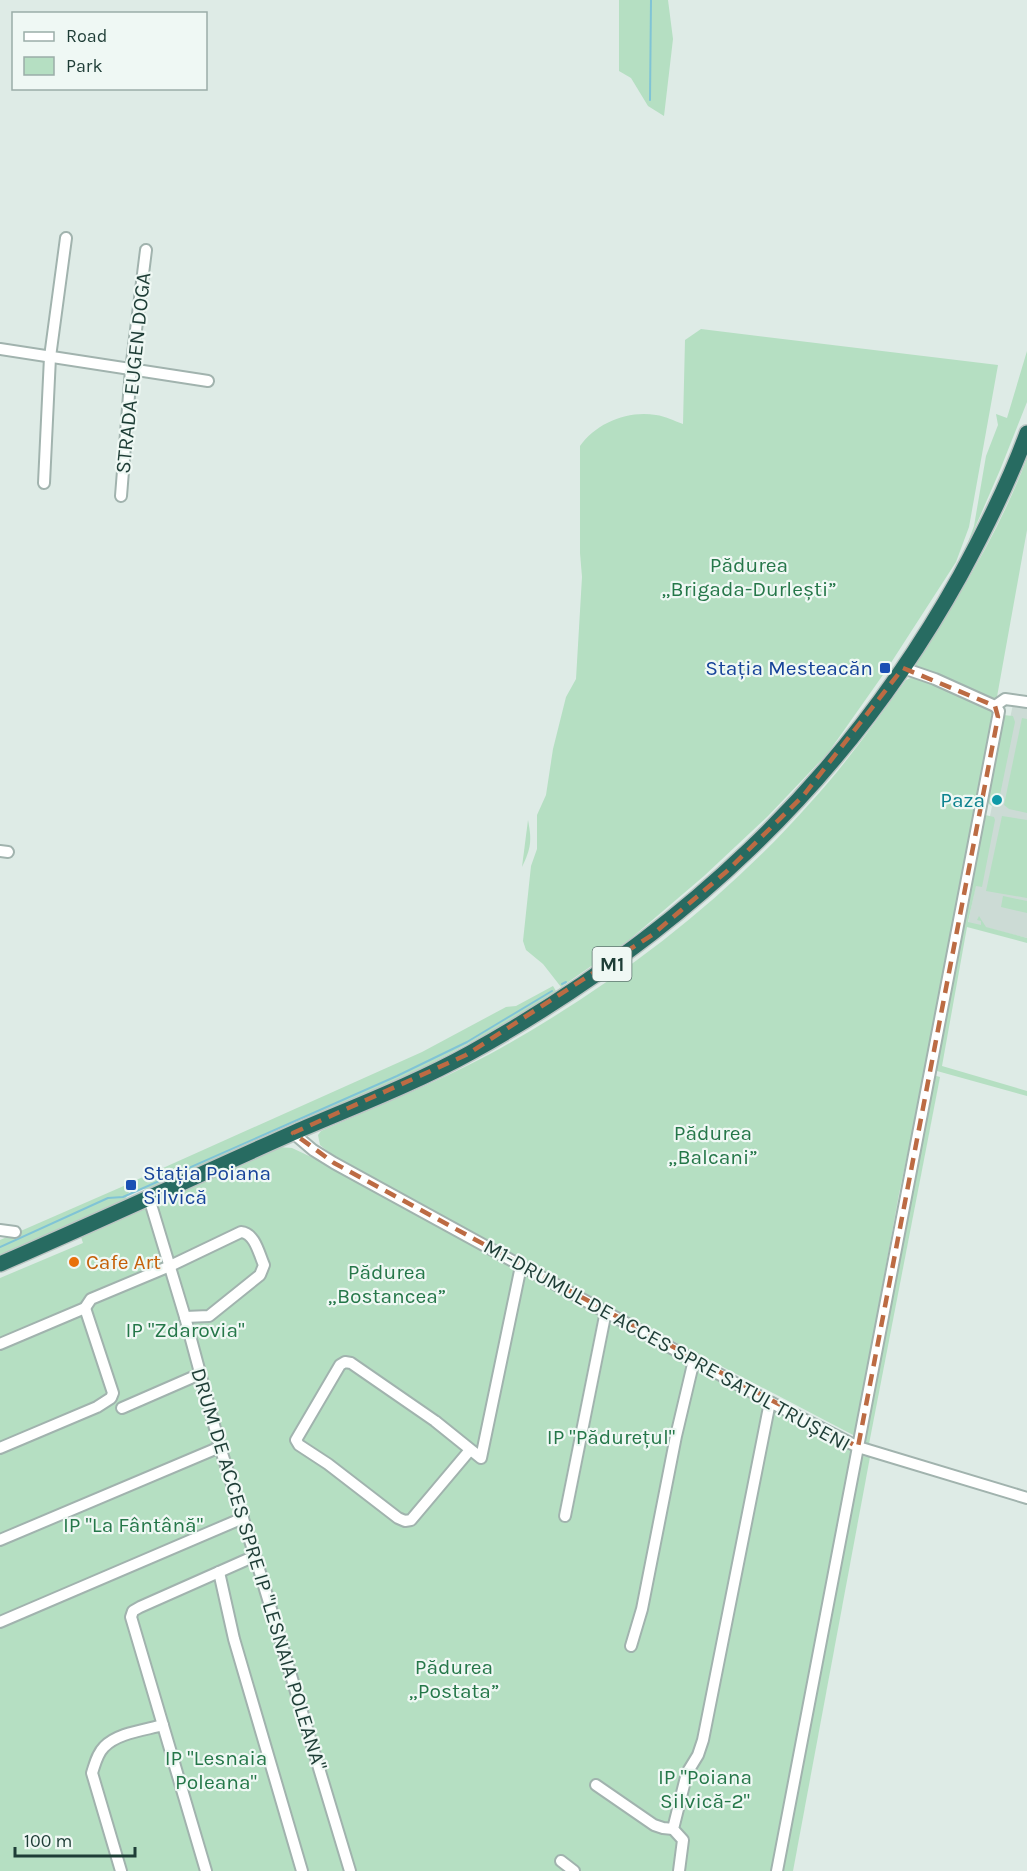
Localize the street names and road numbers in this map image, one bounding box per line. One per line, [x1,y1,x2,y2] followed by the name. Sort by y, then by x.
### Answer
[110,271,156,475] street label: STRADA EUGEN DOGA
[592,947,632,981] road number: M1
[480,1234,854,1456] street label: M1-DRUMUL DE ACCES SPRE SATUL TRUȘENI
[186,1365,332,1773] street label: DRUM DE ACCES SPRE IP "LESNAIA POLEANA"

